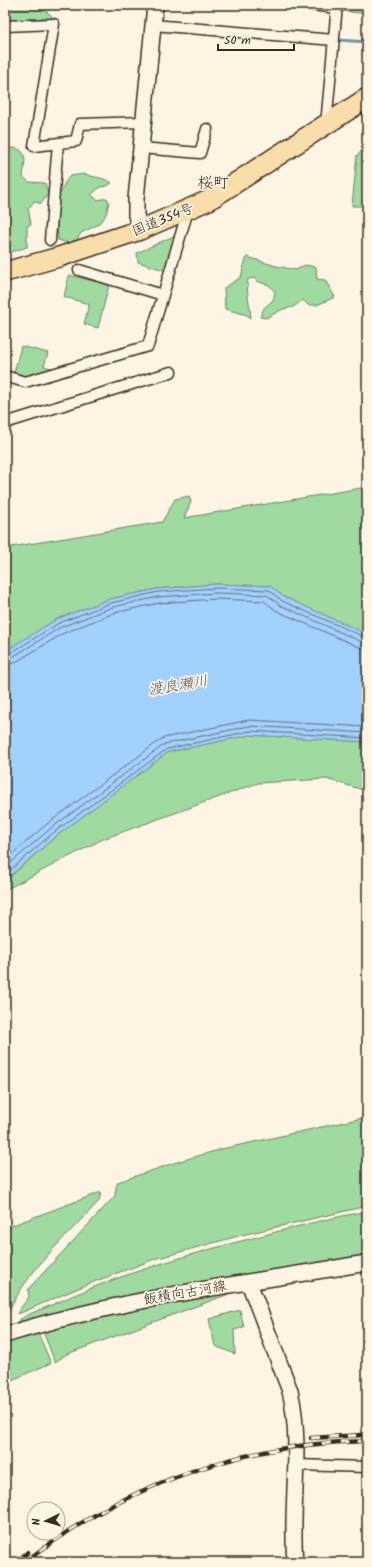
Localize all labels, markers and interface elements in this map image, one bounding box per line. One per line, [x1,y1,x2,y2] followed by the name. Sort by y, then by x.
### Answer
[218,26,294,52] scale bar
[224,31,251,50] text: 50 m
[197,171,229,196] district label: 桜町
[129,198,197,242] street label: 国道354号
[146,669,210,703] water label: 渡良瀬川
[142,1275,228,1311] street label: 飯積向古河線
[26,1501,66,1541] north arrow
[28,1517,46,1526] text: N

